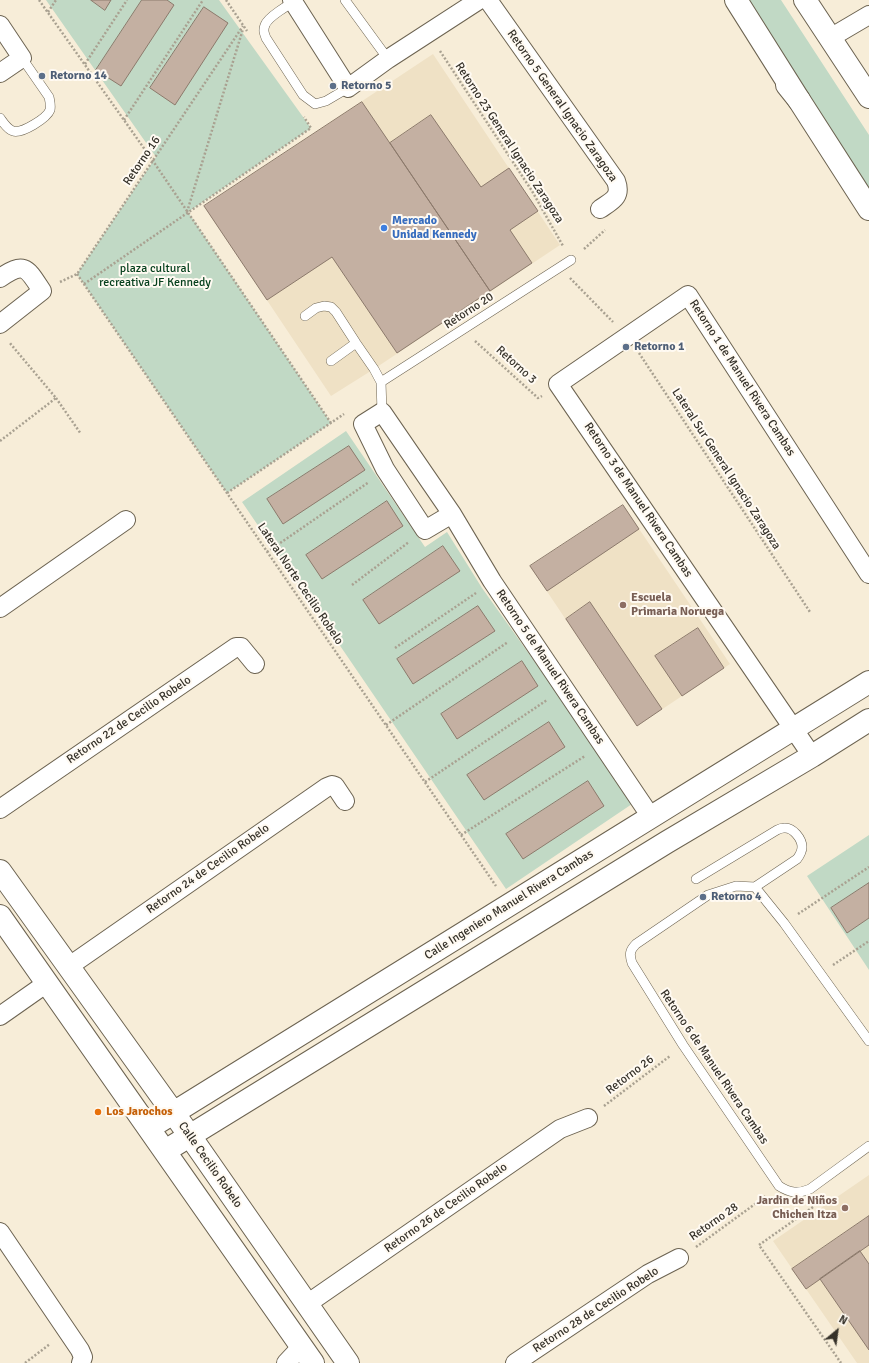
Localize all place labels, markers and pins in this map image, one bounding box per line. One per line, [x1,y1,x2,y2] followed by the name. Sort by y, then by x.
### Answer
[50,69,107,83] place label: Retorno 14
[37,71,47,81] marker: Retorno 14
[341,79,392,93] place label: Retorno 5
[328,81,338,91] marker: Retorno 5
[392,214,477,242] place label: Mercado Unidad Kennedy
[379,223,389,233] marker: Mercado Unidad Kennedy
[634,340,685,354] place label: Retorno 1
[621,342,631,352] marker: Retorno 1
[631,591,724,619] place label: Escuela Primaria Noruega
[618,600,628,610] marker: Escuela Primaria Noruega
[711,890,762,904] place label: Retorno 4
[698,892,708,902] marker: Retorno 4
[106,1105,173,1119] place label: Los Jarochos
[93,1107,103,1117] marker: Los Jarochos
[756,1194,837,1222] place label: Jardin de Niños Chichen Itza
[840,1203,850,1213] marker: Jardin de Niños Chichen Itza

